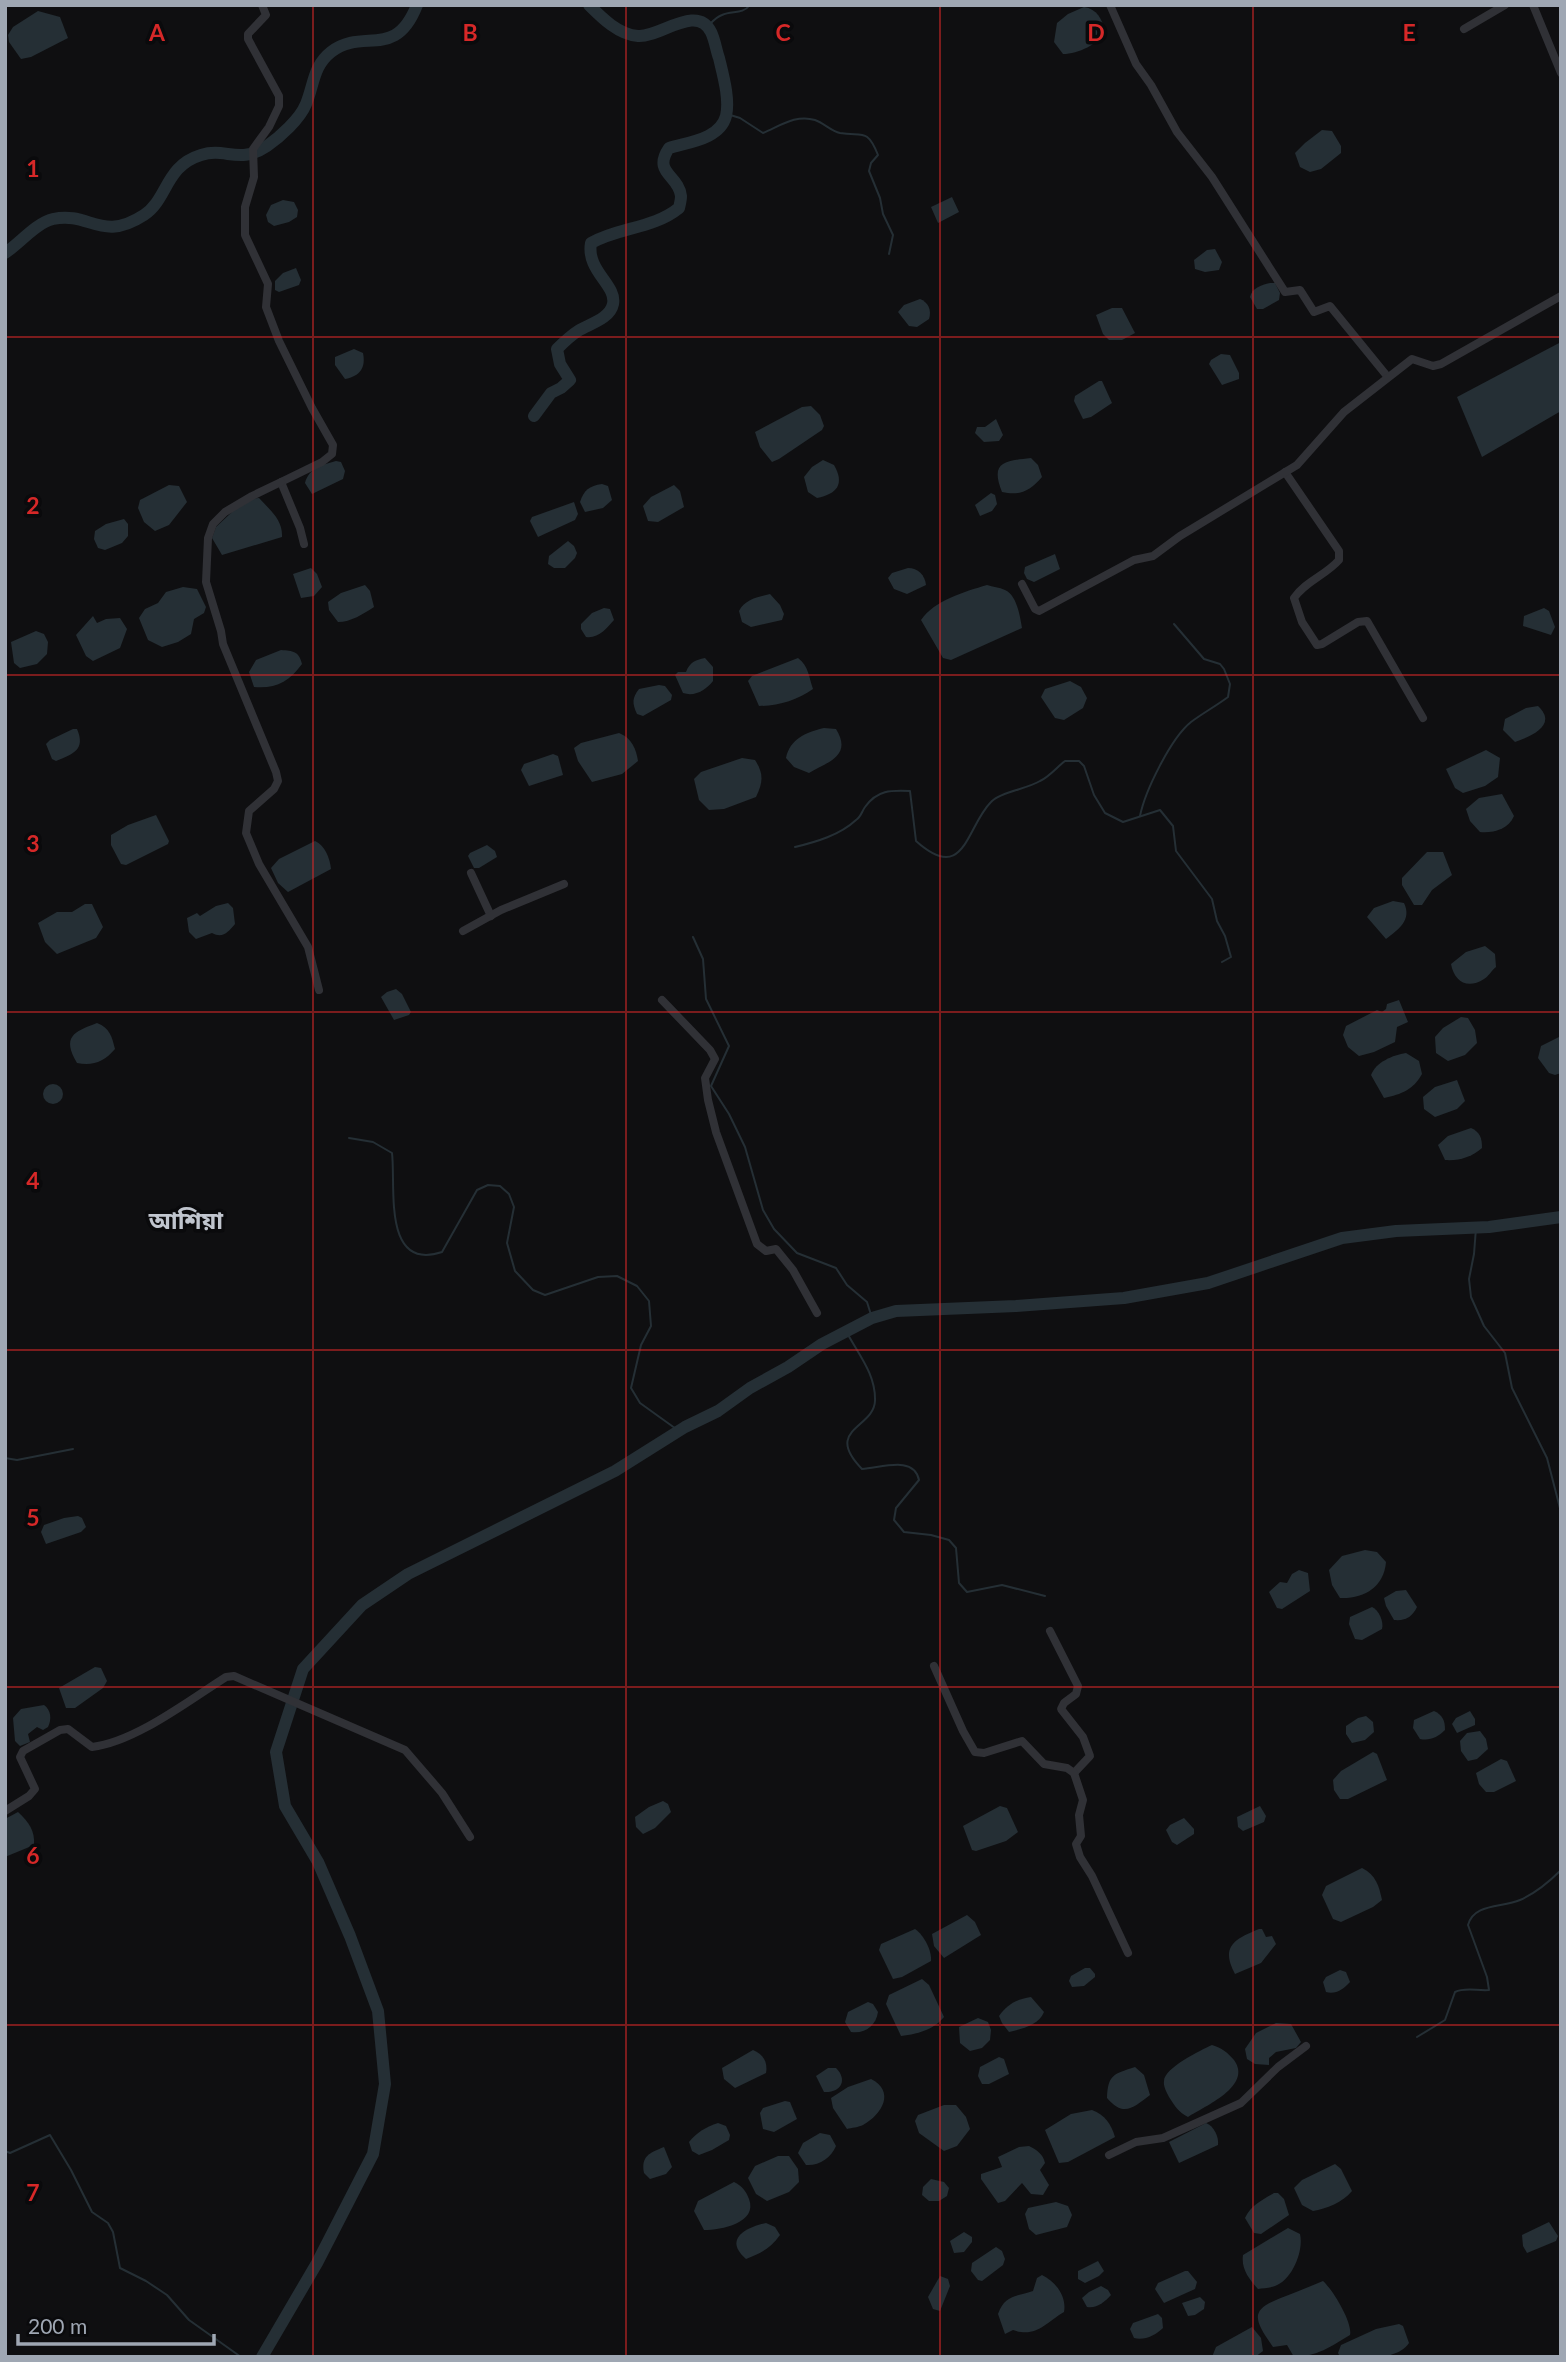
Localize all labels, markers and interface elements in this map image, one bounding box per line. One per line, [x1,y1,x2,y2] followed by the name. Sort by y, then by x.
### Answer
[148,18,166,46] text: A
[462,18,478,46] text: B
[775,18,791,46] text: C
[1087,18,1105,46] text: D
[1402,18,1416,46] text: E
[26,154,40,182] text: 1
[26,491,40,519] text: 2
[26,829,40,857] text: 3
[26,1166,40,1194] text: 4
[148,1205,224,1234] district label: আশিয়া
[26,1503,40,1531] text: 5
[26,1841,40,1869] text: 6
[26,2178,40,2206] text: 7
[18,2302,214,2346] scale bar
[28,2313,87,2338] text: 200 m

